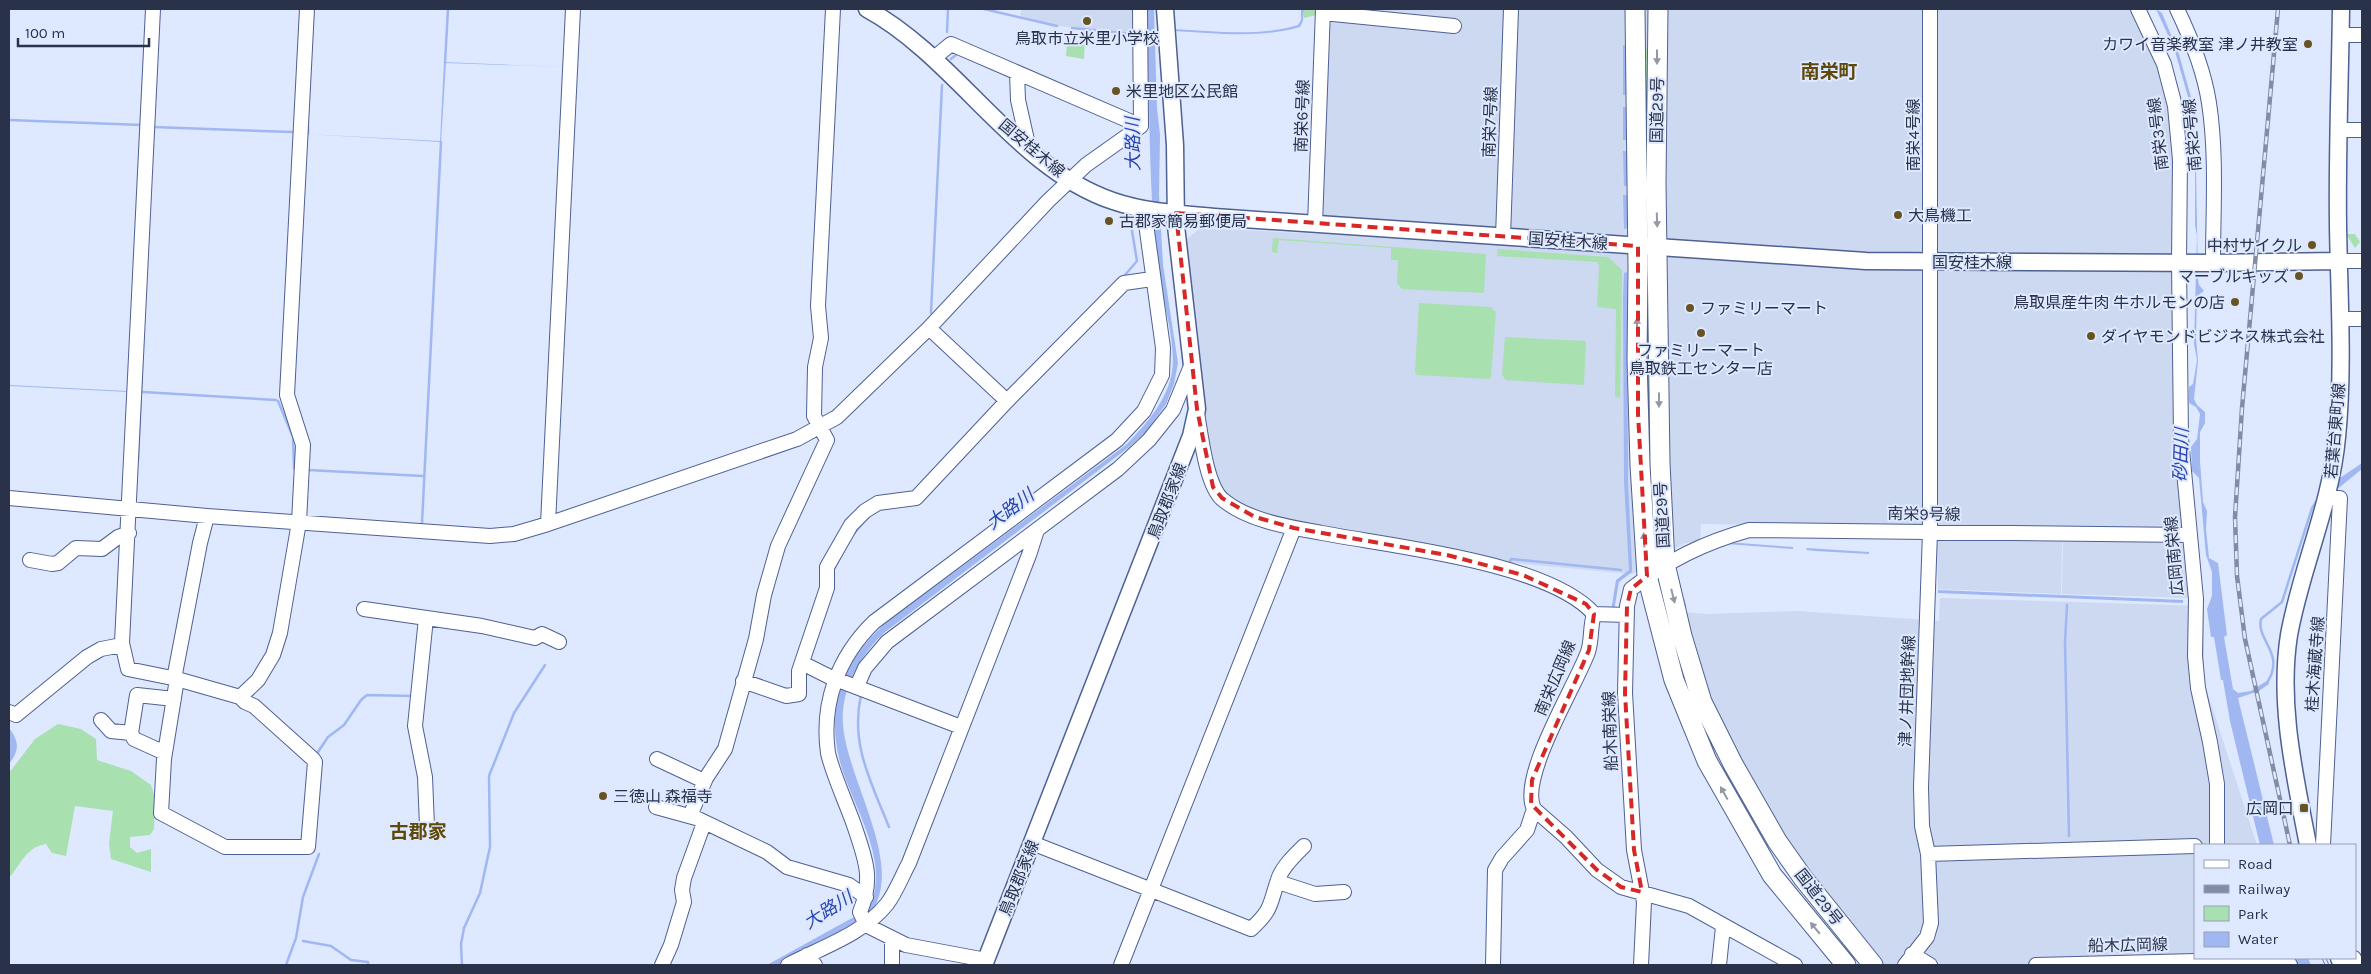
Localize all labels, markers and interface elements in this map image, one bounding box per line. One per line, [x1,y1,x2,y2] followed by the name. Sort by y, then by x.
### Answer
[18,15,149,47] scale bar
[1081,15,1093,27] marker: 鳥取市立米里小学校
[25,24,65,42] text: 100 m
[1015,29,1159,48] place label: 鳥取市立米里小学校
[2102,35,2298,54] place label: カワイ音楽教室 津ノ井教室
[2302,38,2314,50] marker: カワイ音楽教室 津ノ井教室
[1653,50,1661,66] one-way arrow
[1800,61,1858,83] district label: 南栄町
[1647,77,1667,143] street label: 国道29号
[1291,79,1313,153] street label: 南栄6号線
[1126,82,1238,101] place label: 米里地区公民館
[1110,85,1122,97] marker: 米里地区公民館
[1479,86,1501,158] street label: 南栄7号線
[2144,96,2172,172] street label: 南栄3号線
[2179,98,2205,172] street label: 南栄2号線
[1904,99,1923,171] street label: 南栄4号線
[995,115,1069,181] street label: 国安桂木線
[1121,115,1144,171] water label: 大路川
[1908,206,1972,225] place label: 大鳥機工
[1892,209,1904,221] marker: 大鳥機工
[1119,212,1247,231] place label: 古郡家簡易郵便局
[1654,212,1662,228] one-way arrow
[1103,215,1115,227] marker: 古郡家簡易郵便局
[1527,229,1609,253] street label: 国安桂木線
[2207,236,2302,255] place label: 中村サイクル
[2306,239,2318,251] marker: 中村サイクル
[1932,253,2012,272] street label: 国安桂木線
[2178,267,2289,286] place label: マーブルキッズ
[2293,270,2305,282] marker: マーブルキッズ
[2013,293,2225,312] place label: 鳥取県産牛肉 牛ホルモンの店
[2229,296,2241,308] marker: 鳥取県産牛肉 牛ホルモンの店
[1700,299,1828,318] place label: ファミリーマート
[1684,302,1696,314] marker: ファミリーマート
[1633,317,1641,333] one-way arrow
[1695,327,1707,339] marker: ファミリーマート 鳥取鉄工センター店
[2101,327,2325,346] place label: ダイヤモンドビジネス株式会社
[2085,330,2097,342] marker: ダイヤモンドビジネス株式会社
[1629,341,1773,378] place label: ファミリーマート 鳥取鉄工センター店
[2321,382,2349,480] street label: 若葉台東町線
[1655,392,1663,408] one-way arrow
[2169,426,2193,482] water label: 砂田川
[1144,460,1190,542] street label: 鳥取郡家線
[1651,481,1673,549] street label: 国道29号
[982,483,1040,534] water label: 大路川
[1887,504,1961,524] street label: 南栄9号線
[2161,515,2187,597] street label: 広岡南栄線
[1640,532,1648,548] one-way arrow
[1669,589,1677,604] one-way arrow
[2302,615,2328,713] street label: 桂木海蔵寺線
[1896,635,1918,747] street label: 津ノ井団地幹線
[1531,637,1579,719] street label: 南栄広岡線
[1599,691,1621,771] street label: 船木南栄線
[1720,786,1728,801] one-way arrow
[613,787,713,806] place label: 三徳山 森福寺
[597,790,609,802] marker: 三徳山 森福寺
[2246,799,2294,818] place label: 広岡口
[2298,802,2310,814] marker: 広岡口
[389,821,447,843] district label: 古郡家
[995,837,1043,919] street label: 鳥取郡家線
[2194,844,2356,959] legend
[2238,855,2273,873] text: Road
[1791,865,1847,929] street label: 国道29号
[2238,880,2290,898] text: Railway
[799,885,858,934] water label: 大路川
[2238,905,2268,923] text: Park
[1809,921,1820,934] one-way arrow
[2238,930,2279,948] text: Water
[2088,935,2168,955] street label: 船木広岡線

